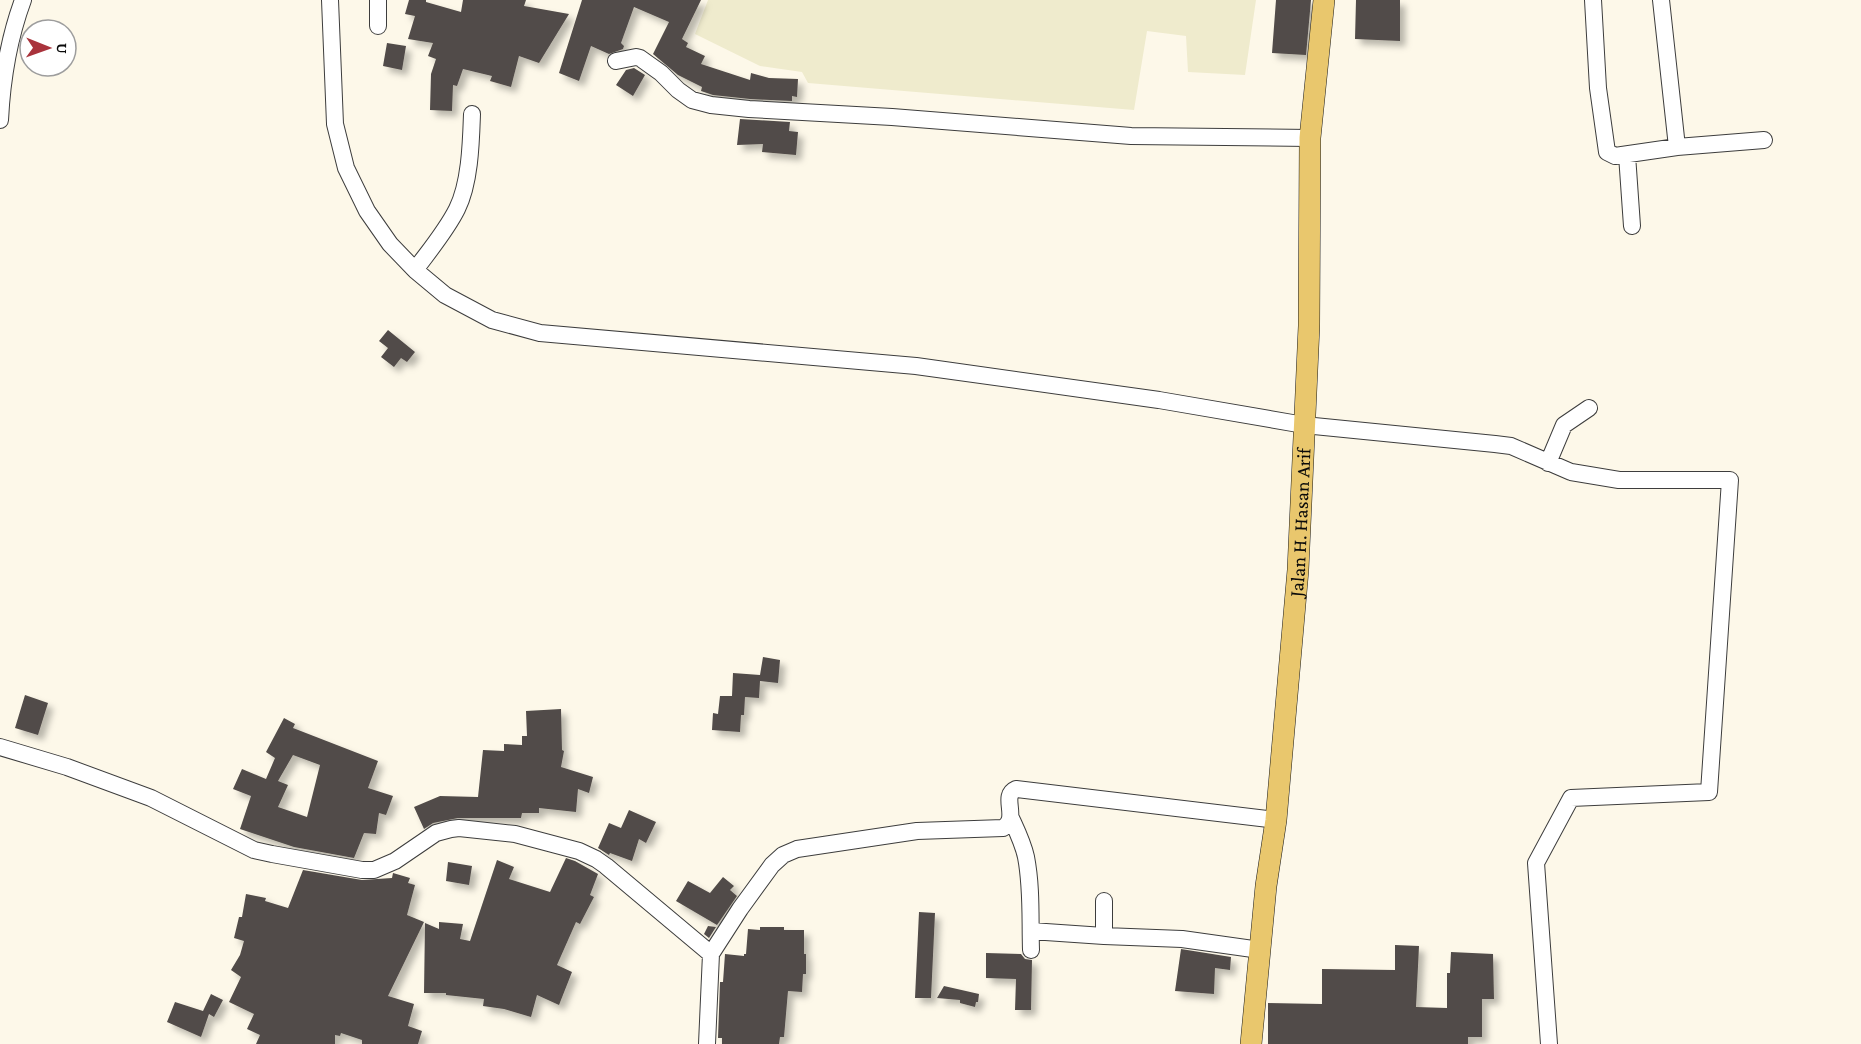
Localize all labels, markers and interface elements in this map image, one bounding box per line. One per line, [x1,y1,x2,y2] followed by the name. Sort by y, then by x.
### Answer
[18,18,78,78] north arrow
[54,43,71,54] text: U
[1284,446,1315,600] street label: Jalan H. Hasan Arif

